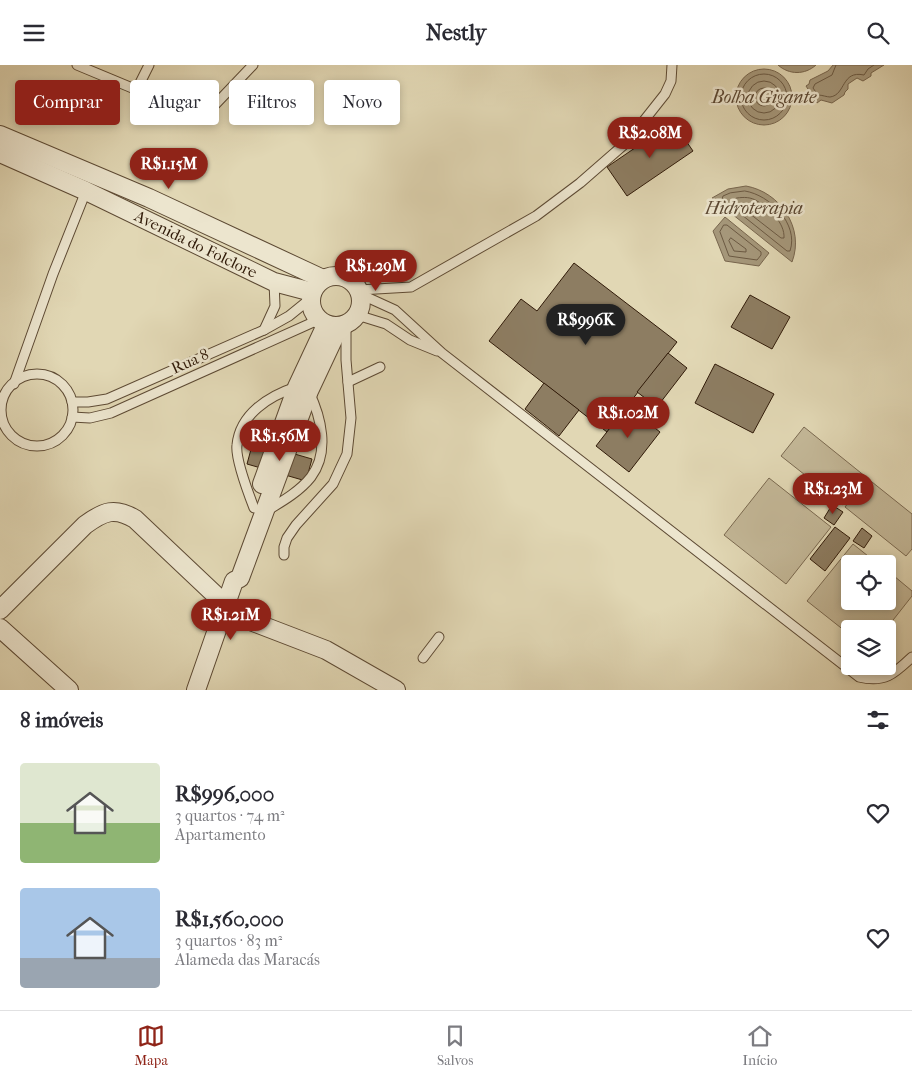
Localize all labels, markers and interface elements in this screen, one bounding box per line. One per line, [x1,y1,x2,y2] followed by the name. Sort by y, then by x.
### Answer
[20,19,48,47] icon: menu
[864,19,892,47] icon: search
[426,20,486,46] text: Nestly
[15,80,120,125] chip: Comprar
[130,80,219,125] chip: Alugar
[229,80,314,125] chip: Filtros
[324,80,400,125] chip: Novo
[711,87,817,108] water label: Bolha Gigante
[604,117,696,159] pin: R$2.08M
[618,123,682,142] text: R$2.08M
[123,147,215,190] pin: R$1.15M
[141,154,197,173] text: R$1.15M
[704,198,803,219] water label: Hidroterapia
[131,206,260,282] street label: Avenida do Folclore
[330,249,422,292] pin: R$1.29M
[346,256,406,275] text: R$1.29M
[545,303,627,346] pin: R$996K
[557,310,615,329] text: R$996K
[168,344,212,378] street label: Rua 8
[582,397,674,439] pin: R$1.02M
[598,403,658,422] text: R$1.02M
[234,419,326,462] pin: R$1.56M
[251,426,309,445] text: R$1.56M
[787,473,879,515] pin: R$1.23M
[804,479,862,498] text: R$1.23M
[841,555,896,675] map controls
[841,555,896,610] button: locate
[185,599,277,641] pin: R$1.21M
[202,605,260,624] text: R$1.21M
[841,620,896,675] button: layers
[864,706,892,734] icon: filters
[20,708,103,732] text: 8 imóveis
[175,782,274,806] text: R$996,000
[60,783,120,843] icon: home
[864,799,892,827] icon: heart
[175,806,284,825] text: 3 quartos · 74 m²
[175,825,266,844] text: Apartamento
[175,907,284,931] text: R$1,560,000
[60,908,120,968] icon: home
[864,924,892,952] icon: heart
[175,931,282,950] text: 3 quartos · 83 m²
[175,950,320,969] text: Alameda das Maracás
[135,1022,168,1069] tab: Mapa
[437,1022,473,1069] tab: Salvos
[742,1022,777,1069] tab: Início

